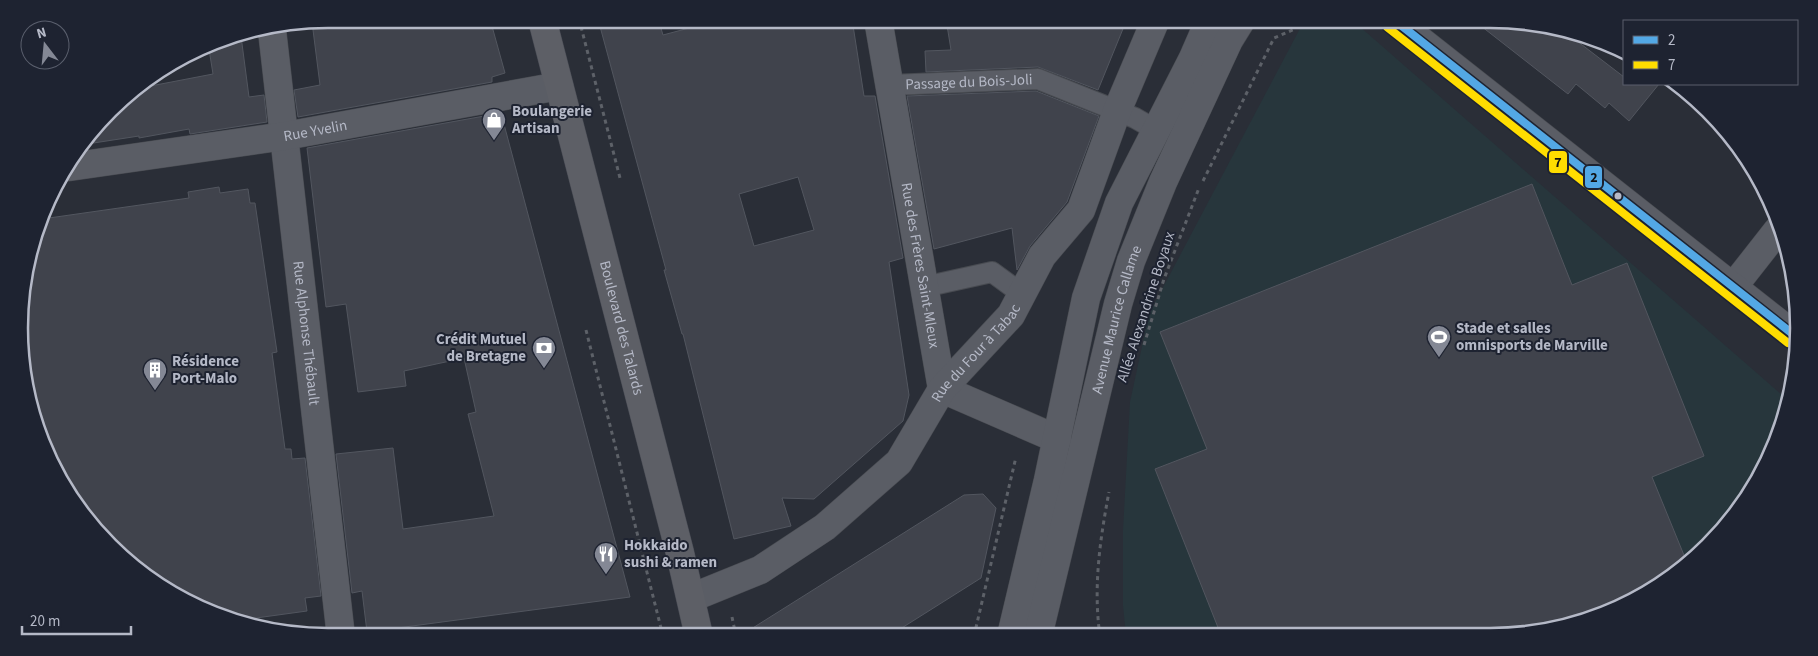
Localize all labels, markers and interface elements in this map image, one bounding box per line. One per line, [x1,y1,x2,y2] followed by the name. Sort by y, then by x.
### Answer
[20,20,70,70] north arrow
[1623,20,1798,85] legend
[34,23,49,44] text: N
[1668,30,1675,51] text: 2
[1668,55,1675,76] text: 7
[905,69,1033,95] street label: Passage du Bois-Joli
[511,101,592,139] place label: Boulangerie Artisan
[481,107,507,141] shop icon: Boulangerie Artisan
[282,114,349,147] street label: Rue Yvelin
[1548,150,1568,174] line badge: 7
[1554,153,1562,173] text: 7
[1584,165,1603,189] line badge: 2
[1590,168,1598,188] text: 2
[896,181,945,350] street label: Rue des Frères Saint-Mleux
[1613,191,1623,201] unlabelled marker
[1112,229,1180,385] street label: Allée Alexandrine Boyaux
[1086,242,1147,396] street label: Avenue Maurice Callame
[594,258,649,397] street label: Boulevard des Talards
[288,260,325,406] street label: Rue Alphonse Thébault
[926,300,1026,406] street label: Rue du Four à Tabac
[1456,318,1608,356] place label: Stade et salles omnisports de Marville
[1426,324,1452,358] sports icon: Stade et salles omnisports de Marville
[436,329,527,367] place label: Crédit Mutuel de Bretagne
[531,335,557,369] bank icon: Crédit Mutuel de Bretagne
[172,351,239,389] place label: Résidence Port-Malo
[142,357,168,391] building icon: Résidence Port-Malo
[624,535,717,573] place label: Hokkaido sushi & ramen
[593,541,619,575] restaurant icon: Hokkaido sushi & ramen
[22,604,131,636] scale bar
[30,611,60,632] text: 20 m

